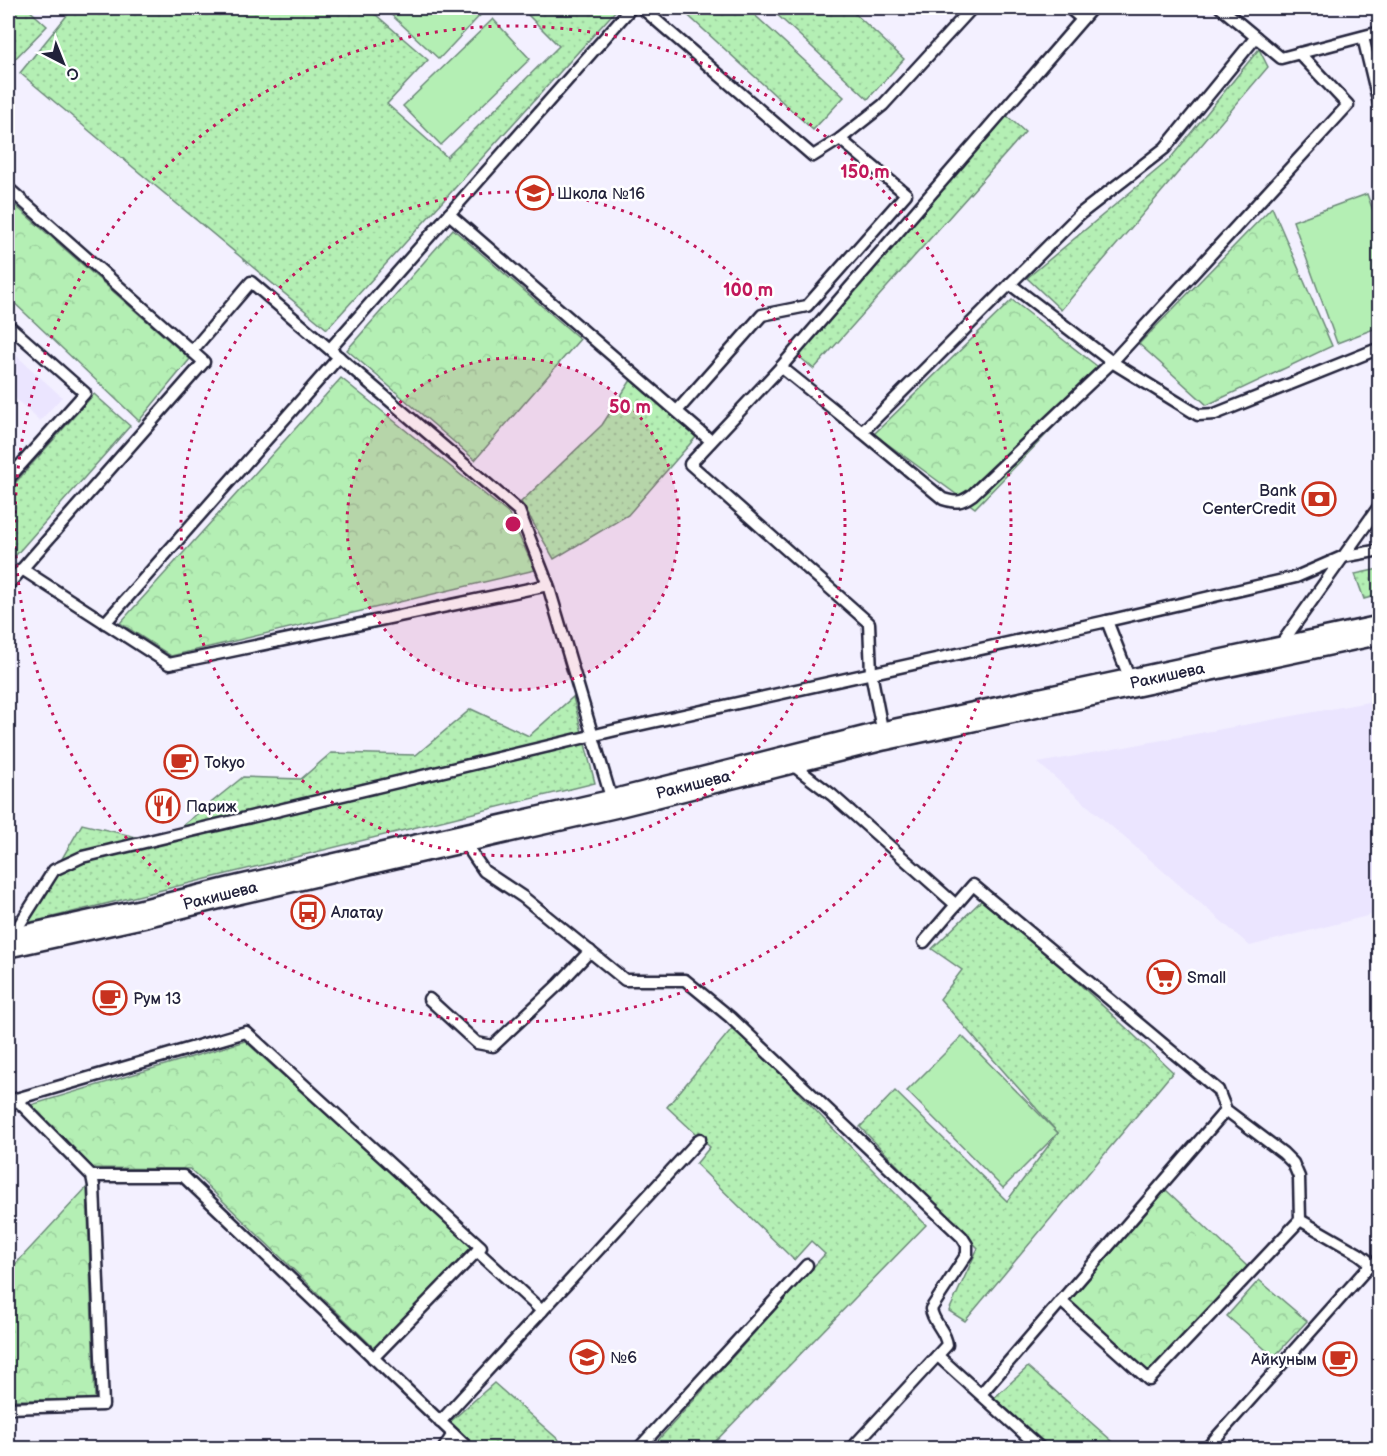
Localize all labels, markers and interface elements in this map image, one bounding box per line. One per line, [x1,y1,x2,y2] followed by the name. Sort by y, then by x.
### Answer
[33,33,93,93] north arrow
[62,62,83,84] text: С
[840,162,890,183] text: 150 m
[516,175,552,211] school or university icon: Школа №16
[557,185,645,204] place label: Школа №16
[723,280,773,301] text: 100 m
[609,397,651,418] text: 50 m
[1301,481,1337,517] bank icon: Bank CenterCredit
[1202,482,1296,519] place label: Bank CenterCredit
[503,514,523,534] centre of rings
[1128,659,1207,694] street label: Ракишева
[163,744,199,780] cafe icon: Tokyo
[204,754,245,773] place label: Tokyo
[654,767,733,804] street label: Ракишева
[145,788,181,824] restaurant icon: Париж
[186,798,237,817] place label: Париж
[181,878,260,915] street label: Ракишева
[290,894,326,930] bus stop icon: Алатау
[330,904,384,923] place label: Алатау
[1146,959,1182,995] supermarket icon: Small
[1187,969,1226,988] place label: Small
[92,980,128,1016] cafe icon: Рум 13
[133,990,182,1009] place label: Рум 13
[569,1339,605,1375] school or university icon: №6
[1322,1341,1358,1377] cafe icon: Айкуным
[610,1349,637,1368] place label: №6
[1250,1351,1317,1370] place label: Айкуным

